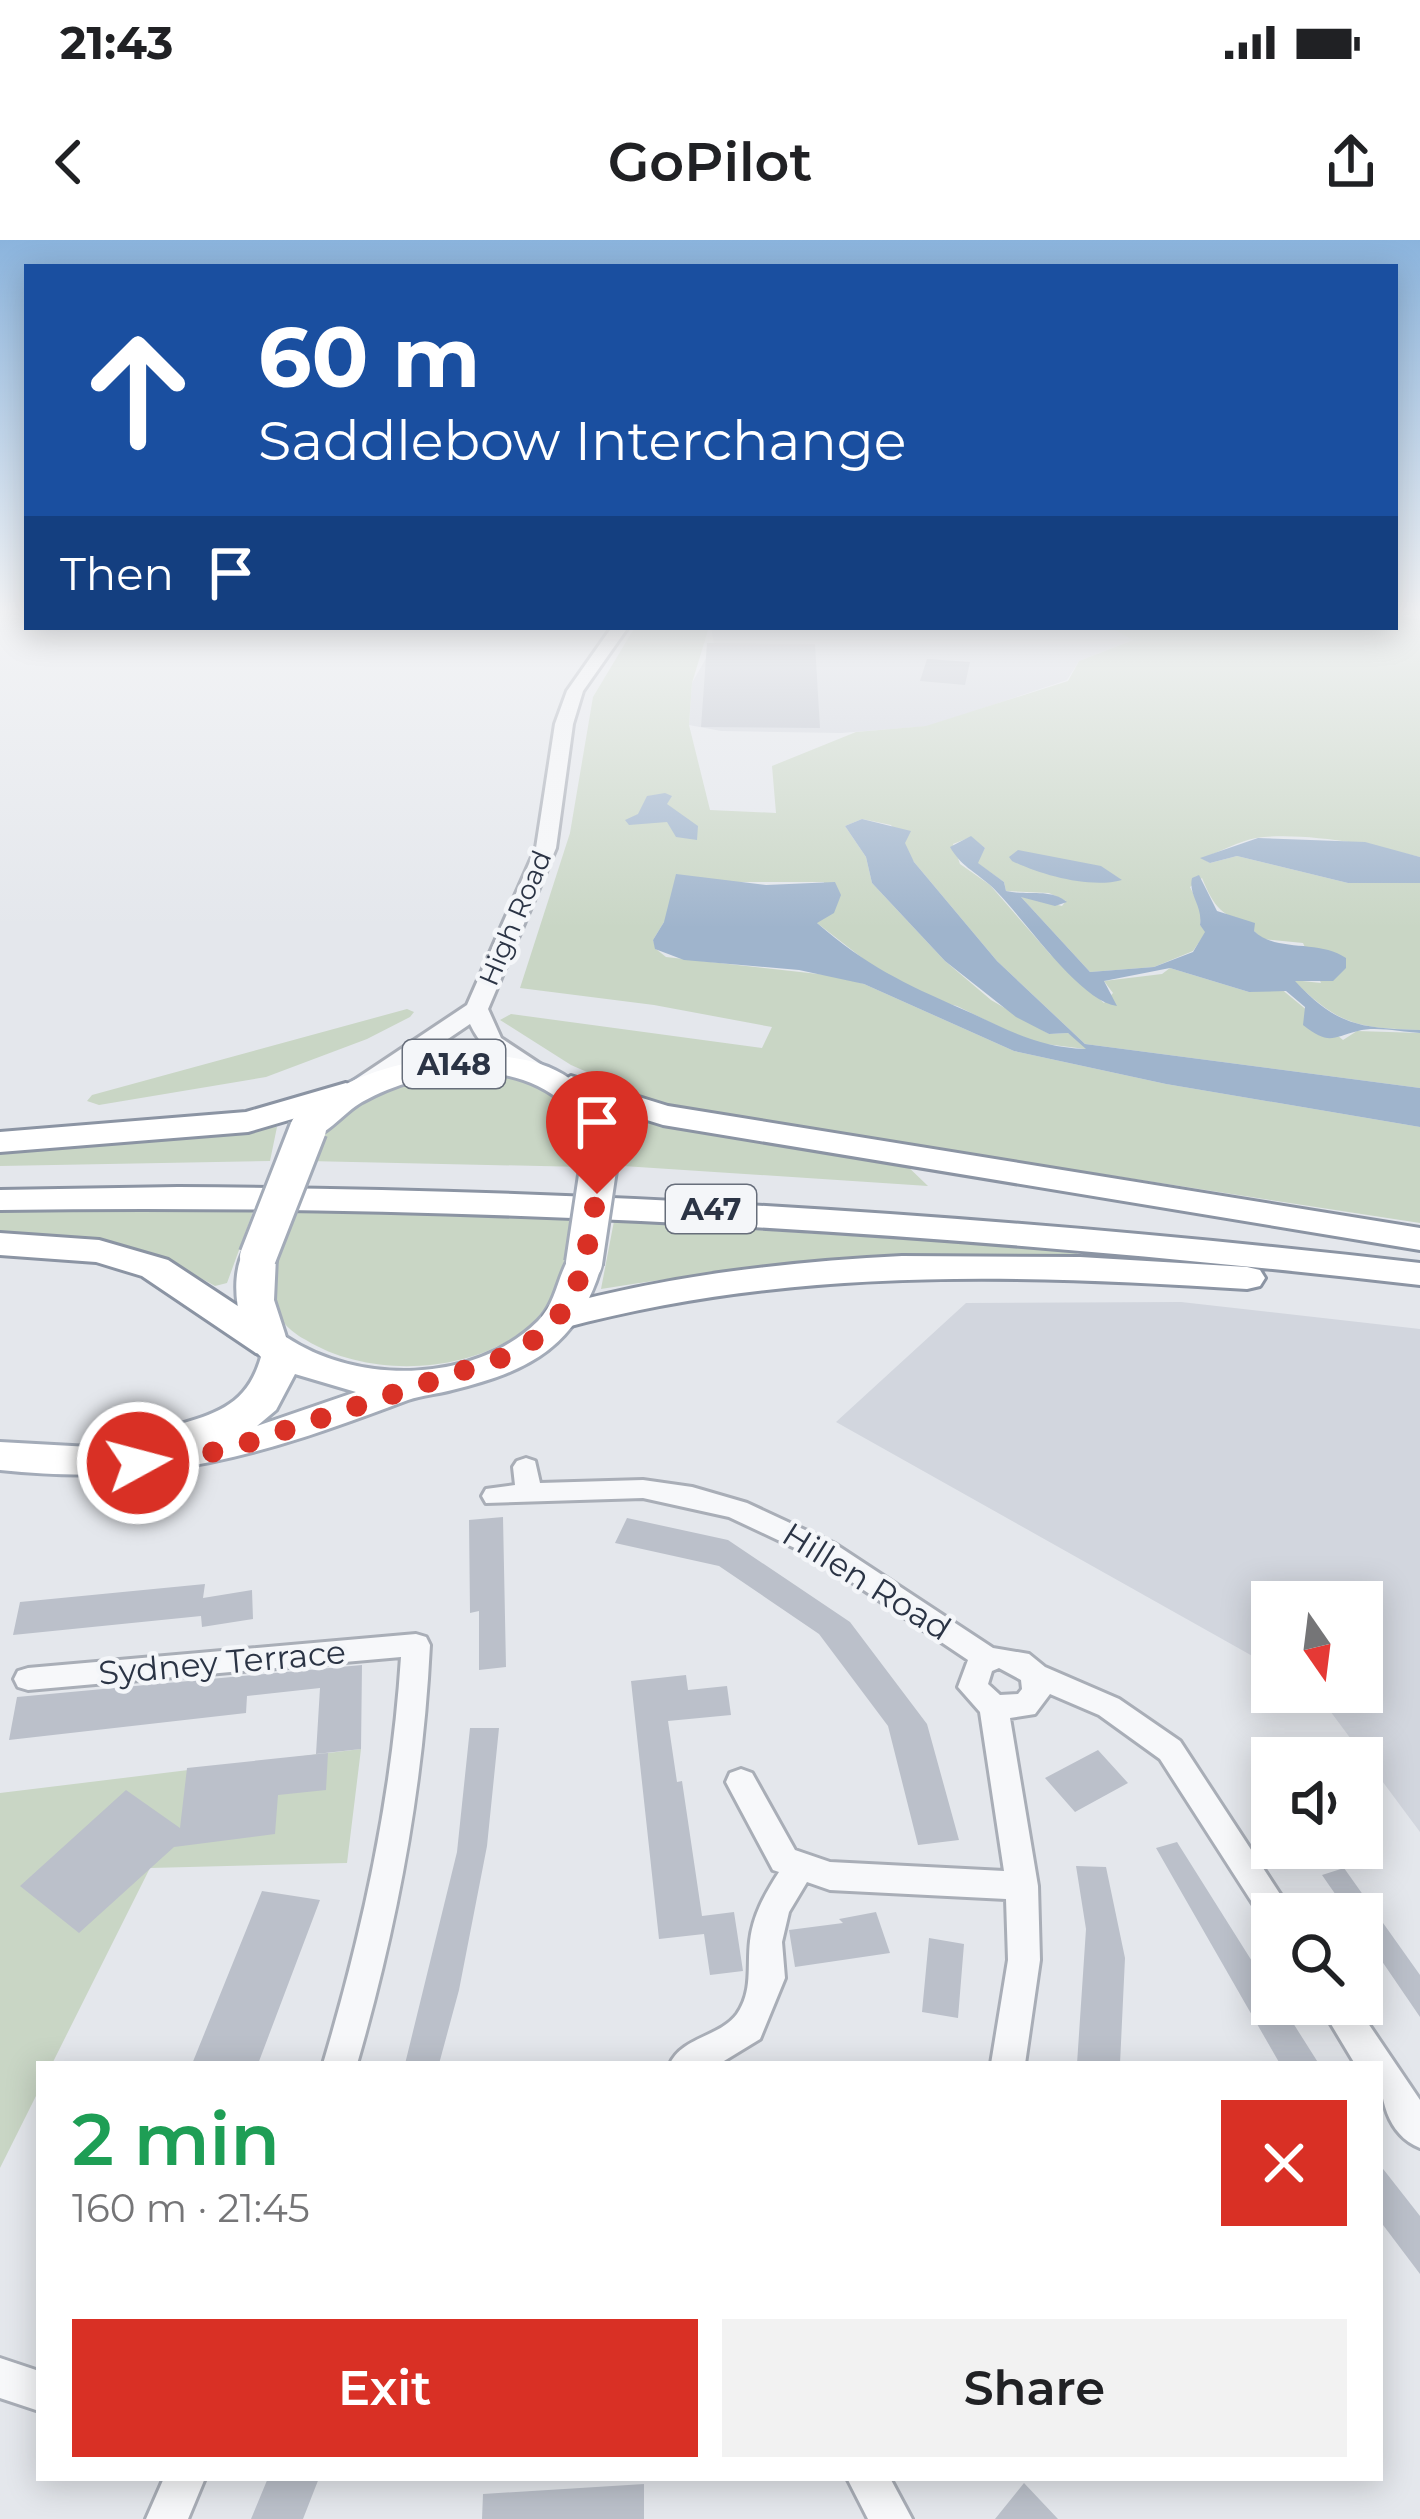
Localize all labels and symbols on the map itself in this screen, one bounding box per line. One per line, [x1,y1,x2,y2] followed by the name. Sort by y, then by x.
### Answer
[472,845,558,991] street label: High Road
[403,1040,505,1088] road number: A148
[546,1071,648,1194] pin
[666,1185,756,1233] road number: A47
[75,1400,201,1526] position arrow
[776,1514,958,1648] street label: Hillen Road
[1251,1581,1383,1713] north arrow
[97,1631,347,1693] street label: Sydney Terrace

